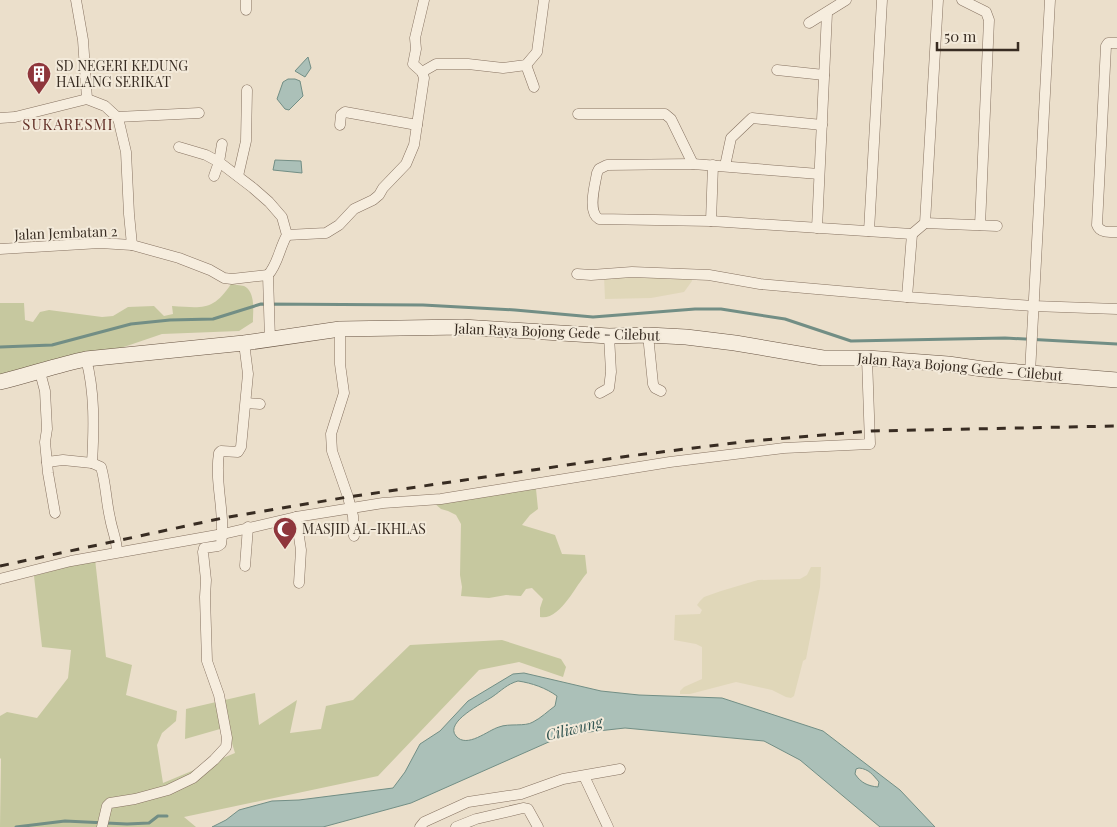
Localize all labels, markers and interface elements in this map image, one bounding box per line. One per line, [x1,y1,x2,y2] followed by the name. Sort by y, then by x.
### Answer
[937,20,1018,52] scale bar
[944,26,977,46] text: 50 m
[56,56,188,91] place label: SD NEGERI KEDUNG HALANG SERIKAT
[26,61,52,95] building icon: SD NEGERI KEDUNG HALANG SERIKAT
[22,114,114,134] district label: SUKARESMI
[13,221,118,244] street label: Jalan Jembatan 2
[453,318,661,345] street label: Jalan Raya Bojong Gede - Cilebut
[856,348,1064,385] street label: Jalan Raya Bojong Gede - Cilebut
[272,516,298,550] mosque icon: MASJID AL-IKHLAS
[302,519,426,538] place label: MASJID AL-IKHLAS
[543,711,605,745] water label: Ciliwung

